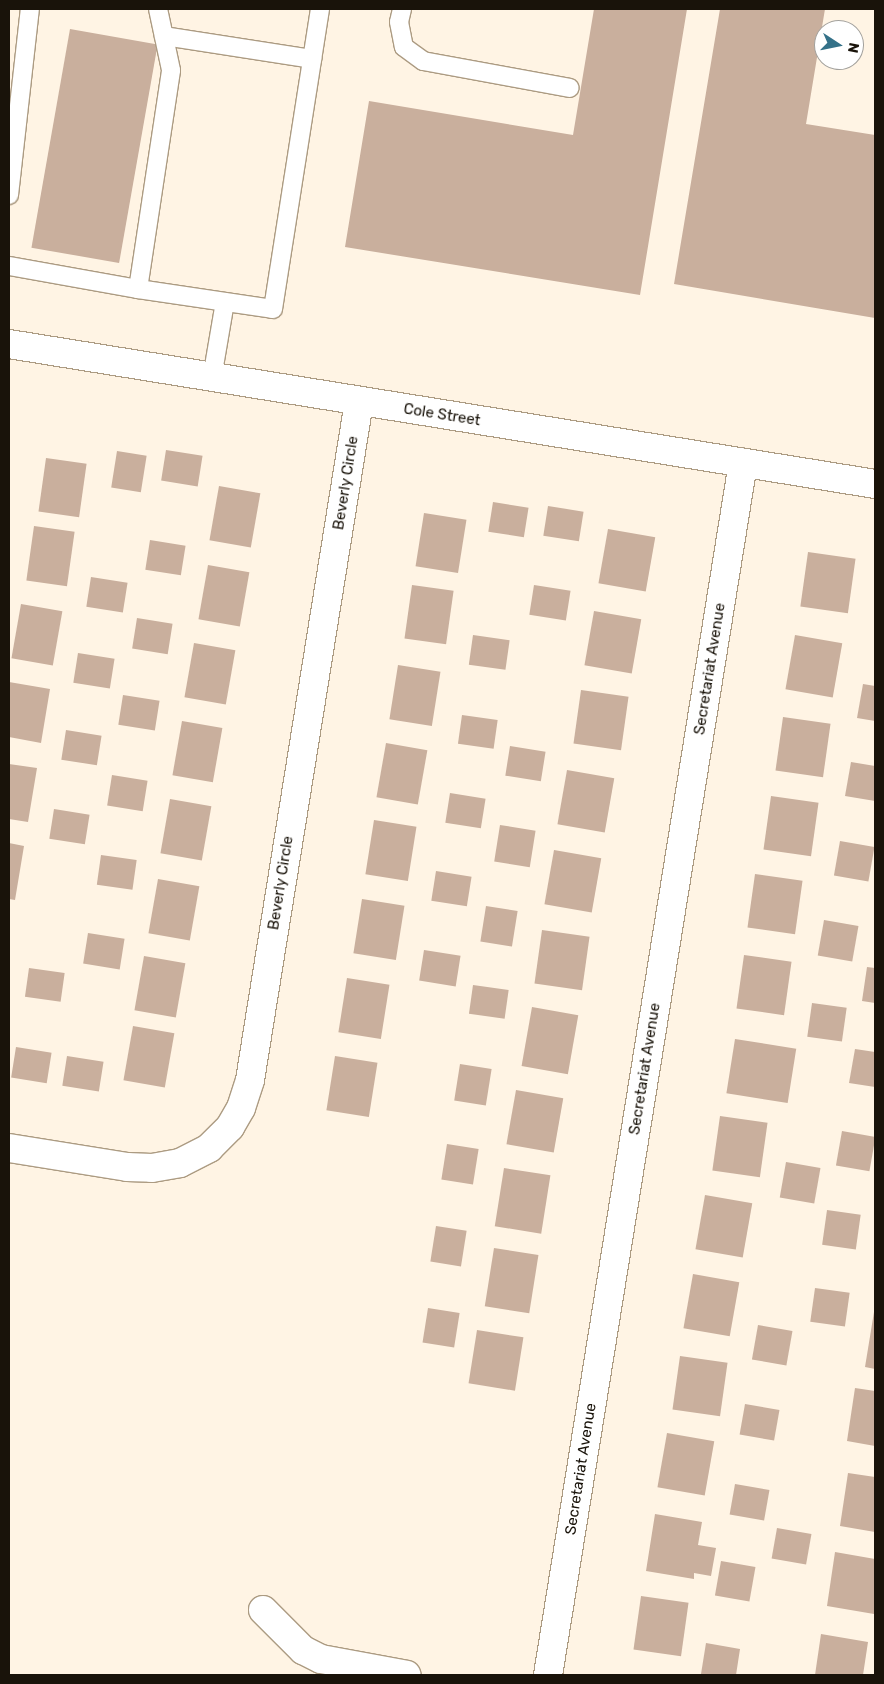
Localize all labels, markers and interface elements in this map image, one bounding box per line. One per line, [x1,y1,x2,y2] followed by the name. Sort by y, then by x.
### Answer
[814,20,864,70] north arrow
[844,41,863,54] text: N
[402,400,482,430] street label: Cole Street
[330,434,362,532] street label: Beverly Circle
[691,602,729,736] street label: Secretariat Avenue
[265,834,297,932] street label: Beverly Circle
[626,1002,664,1136] street label: Secretariat Avenue
[562,1402,600,1536] street label: Secretariat Avenue

